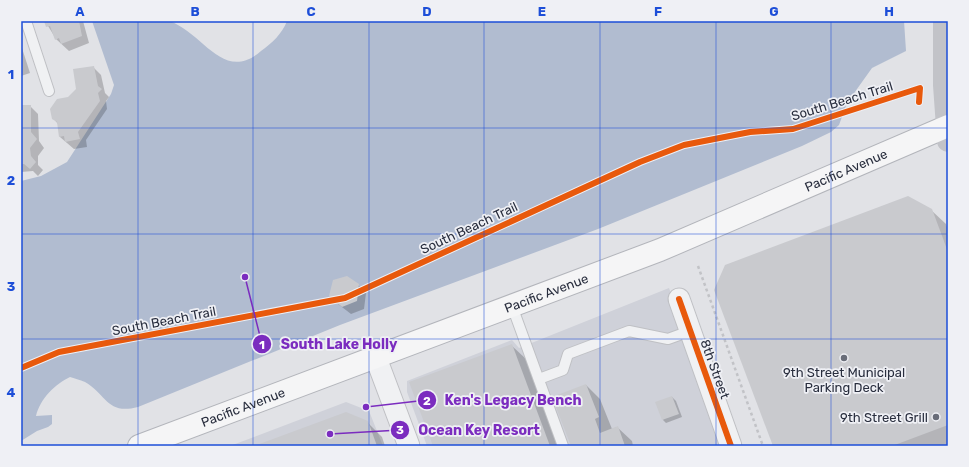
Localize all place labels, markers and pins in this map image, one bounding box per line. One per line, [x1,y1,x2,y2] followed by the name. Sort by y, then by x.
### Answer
[252,331,405,357] callout: South Lake Holly
[839,353,849,363] marker: 9th Street Municipal Parking Deck
[783,365,905,396] place label: 9th Street Municipal Parking Deck
[417,387,590,413] callout: Ken's Legacy Bench
[840,410,928,425] place label: 9th Street Grill
[931,412,941,422] marker: 9th Street Grill
[390,417,548,443] callout: Ocean Key Resort

